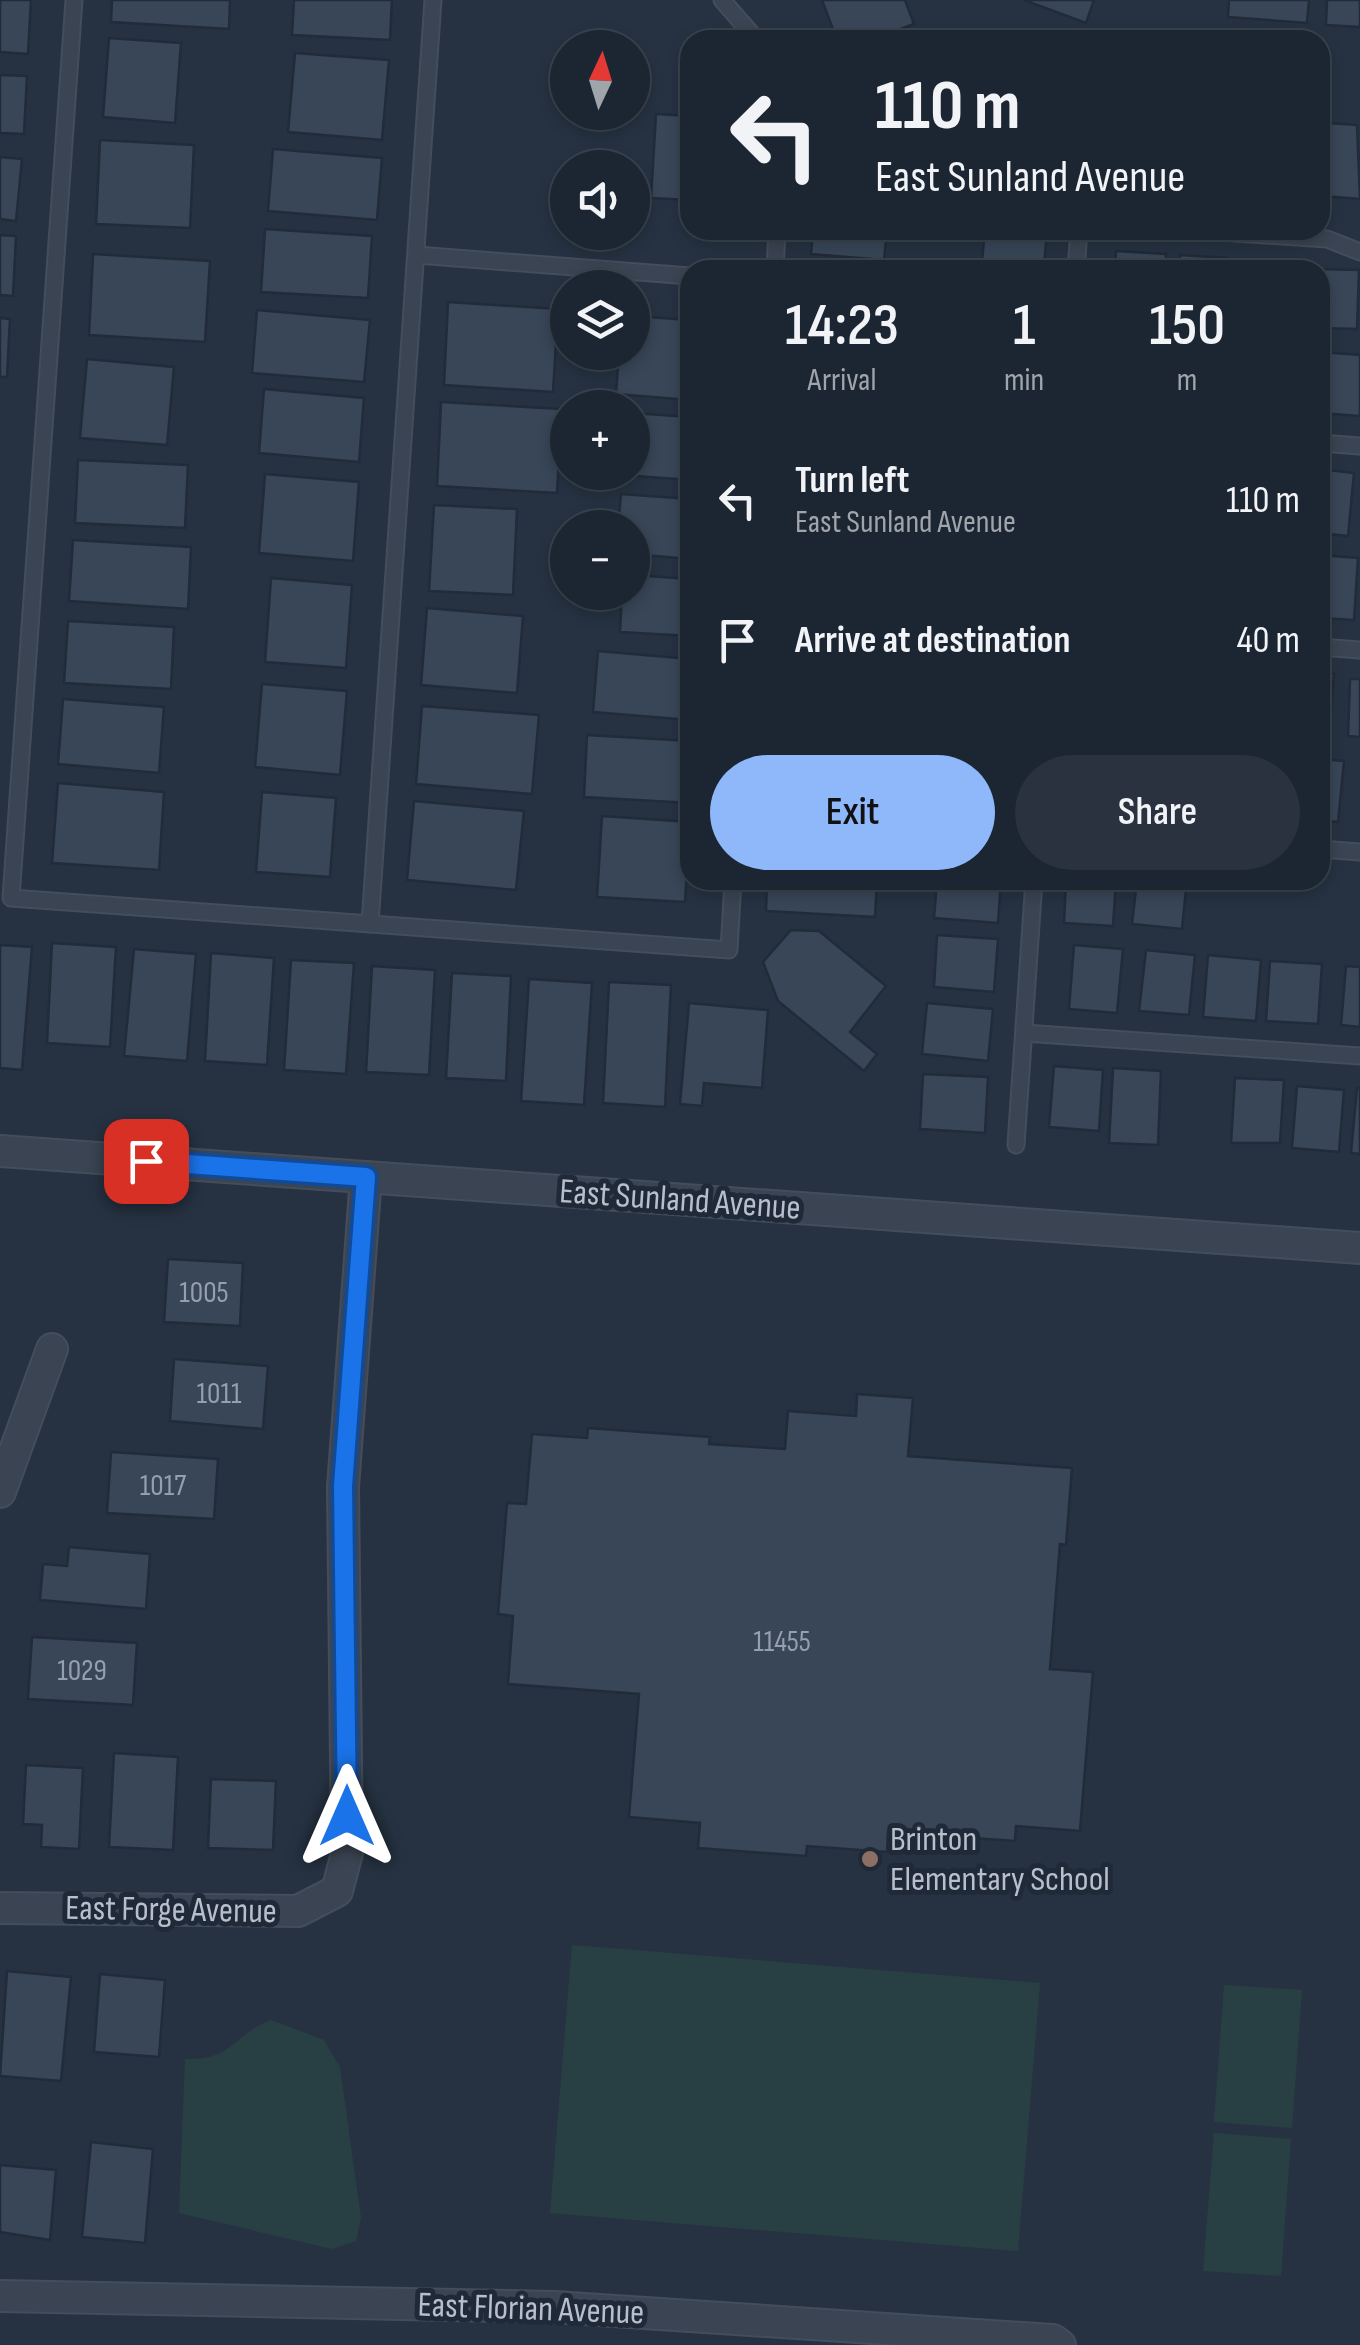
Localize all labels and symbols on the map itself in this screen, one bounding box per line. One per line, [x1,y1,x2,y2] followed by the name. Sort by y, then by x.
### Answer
[550,30,650,130] north arrow
[104,1119,189,1204] pin
[558,1170,802,1230] street label: East Sunland Avenue
[179,1275,229,1311] house number: 1005
[197,1376,242,1412] house number: 1011
[140,1468,186,1504] house number: 1017
[753,1624,811,1660] house number: 11455
[57,1653,107,1689] house number: 1029
[295,1764,399,1868] position arrow
[890,1818,1110,1901] place label: Brinton Elementary School
[859,1848,881,1870] marker: Brinton Elementary School
[65,1887,277,1933] street label: East Forge Avenue
[417,2284,645,2334] street label: East Florian Avenue

